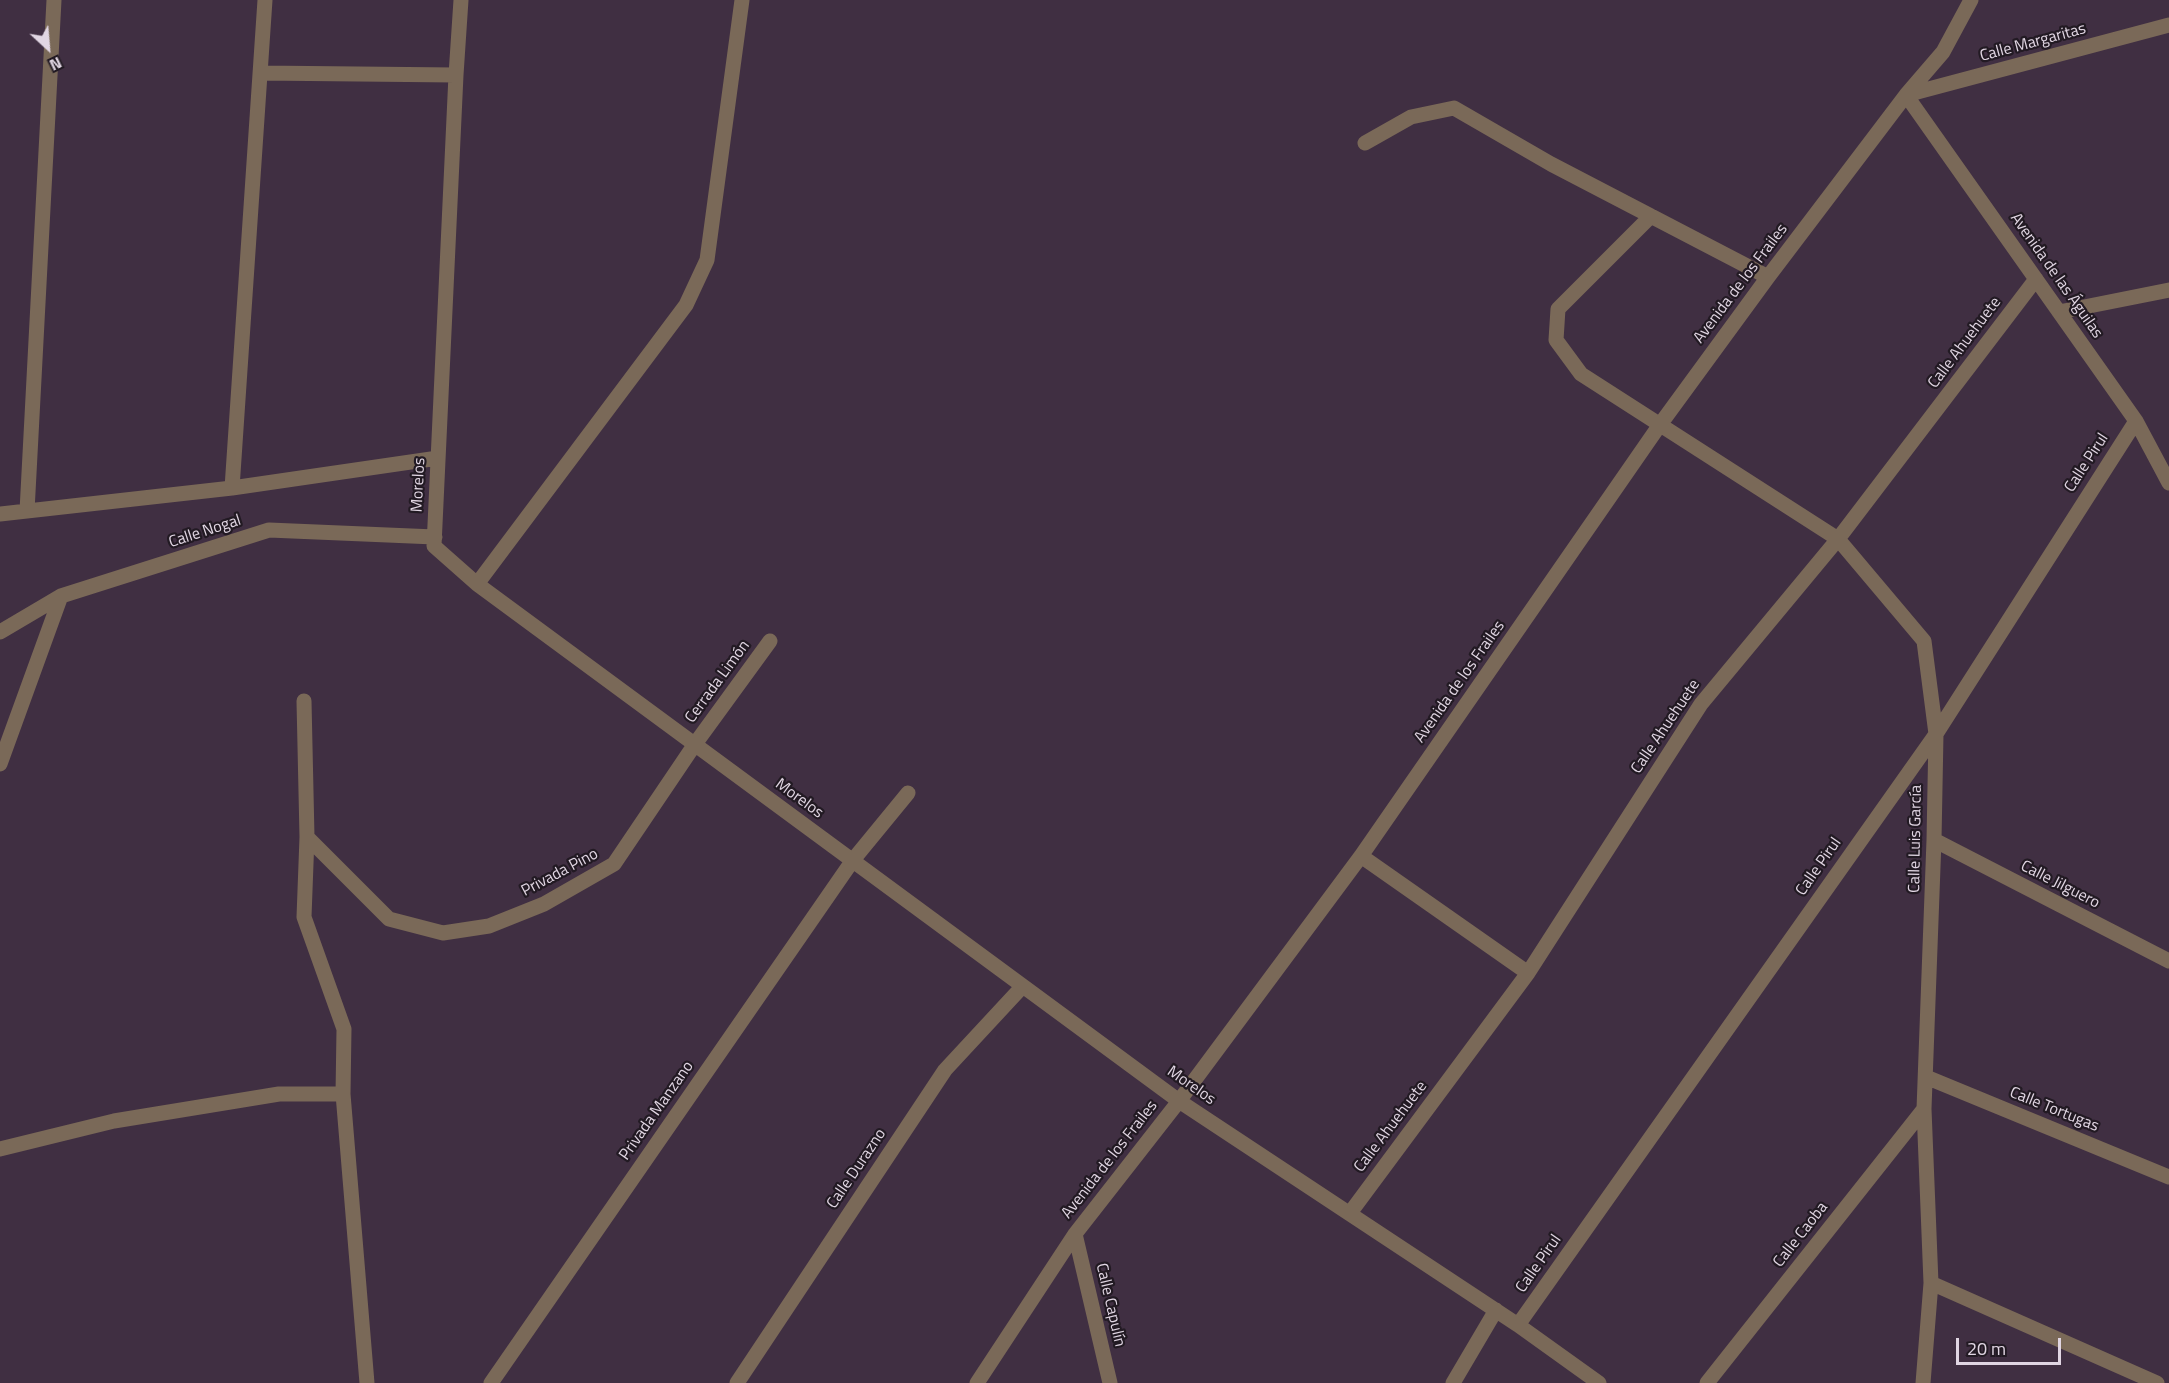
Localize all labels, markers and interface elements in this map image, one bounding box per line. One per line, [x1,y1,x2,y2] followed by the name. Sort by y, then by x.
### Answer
[18,18,78,78] north arrow
[1978,20,2088,66] street label: Calle Margaritas
[46,51,66,77] text: N
[2006,210,2106,342] street label: Avenida de las Águilas
[1690,221,1792,347] street label: Avenida de los Frailes
[1924,294,2006,392] street label: Calle Ahuehuete
[2061,430,2113,496] street label: Calle Pirul
[408,457,430,513] street label: Morelos
[166,511,244,553] street label: Calle Nogal
[1411,617,1509,747] street label: Avenida de los Frailes
[682,637,754,727] street label: Cerrada Limón
[1628,676,1704,778] street label: Calle Ahuehuete
[771,775,827,823] street label: Morelos
[1905,785,1927,893] street label: Calle Luis García
[1792,834,1846,900] street label: Calle Pirul
[518,845,602,901] street label: Privada Pino
[2017,857,2103,913] street label: Calle Jilguero
[616,1058,698,1164] street label: Privada Manzano
[1163,1062,1219,1110] street label: Morelos
[1350,1078,1432,1176] street label: Calle Ahuehuete
[2007,1083,2101,1137] street label: Calle Tortugas
[1058,1097,1162,1223] street label: Avenida de los Frailes
[823,1125,891,1213] street label: Calle Durazno
[1770,1199,1832,1271] street label: Calle Caoba
[1512,1231,1566,1297] street label: Calle Pirul
[1091,1261,1129,1349] street label: Calle Capulín
[1959,1326,2064,1364] scale bar
[1967,1335,2006,1362] text: 20 m

